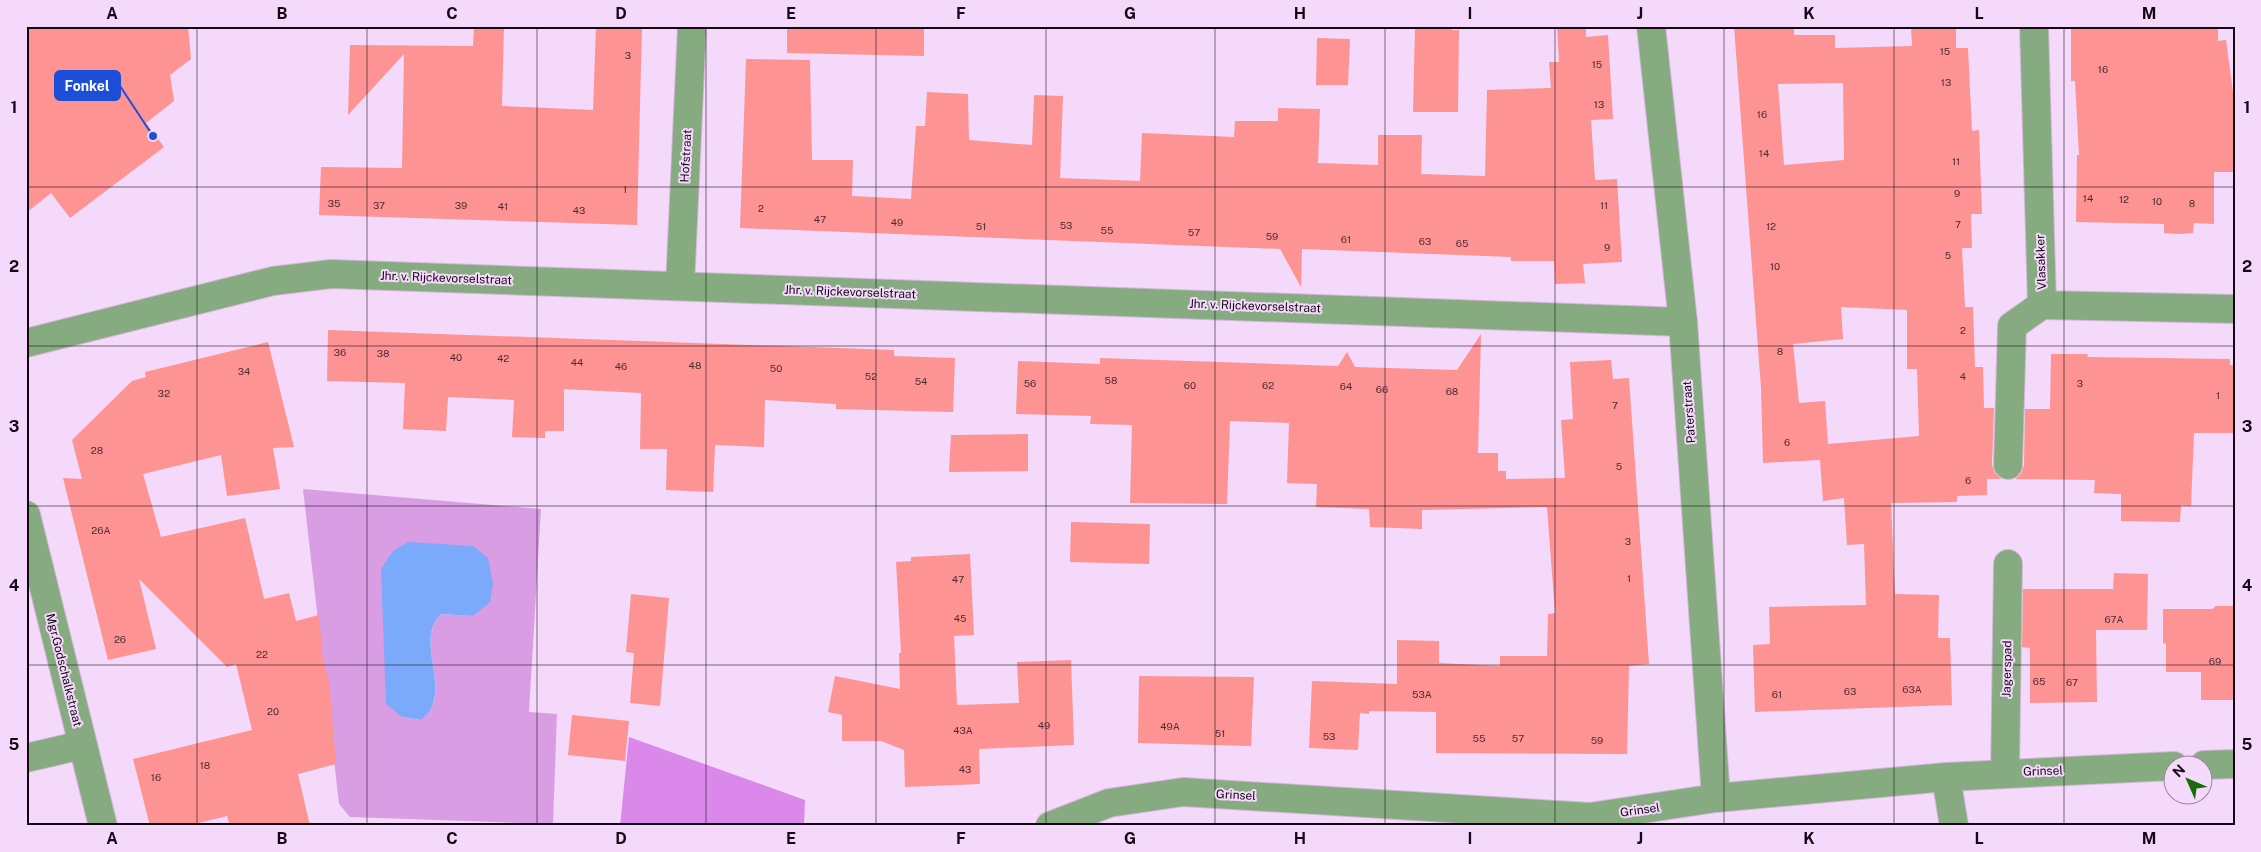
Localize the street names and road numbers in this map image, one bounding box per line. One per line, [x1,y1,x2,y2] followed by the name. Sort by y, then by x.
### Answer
[678,129,694,183] street label: Hofstraat
[2033,234,2049,290] street label: Vlasakker
[380,269,513,287] street label: Jhr. v. Rijckevorselstraat
[784,283,917,301] street label: Jhr. v. Rijckevorselstraat
[1189,297,1322,315] street label: Jhr. v. Rijckevorselstraat
[1680,380,1698,444] street label: Paterstraat
[43,612,85,728] street label: Mgr.Godschalkstraat
[2000,640,2014,698] street label: Jagerspad
[2023,763,2064,779] street label: Grinsel
[1216,787,1257,803] street label: Grinsel
[1619,800,1661,820] street label: Grinsel

